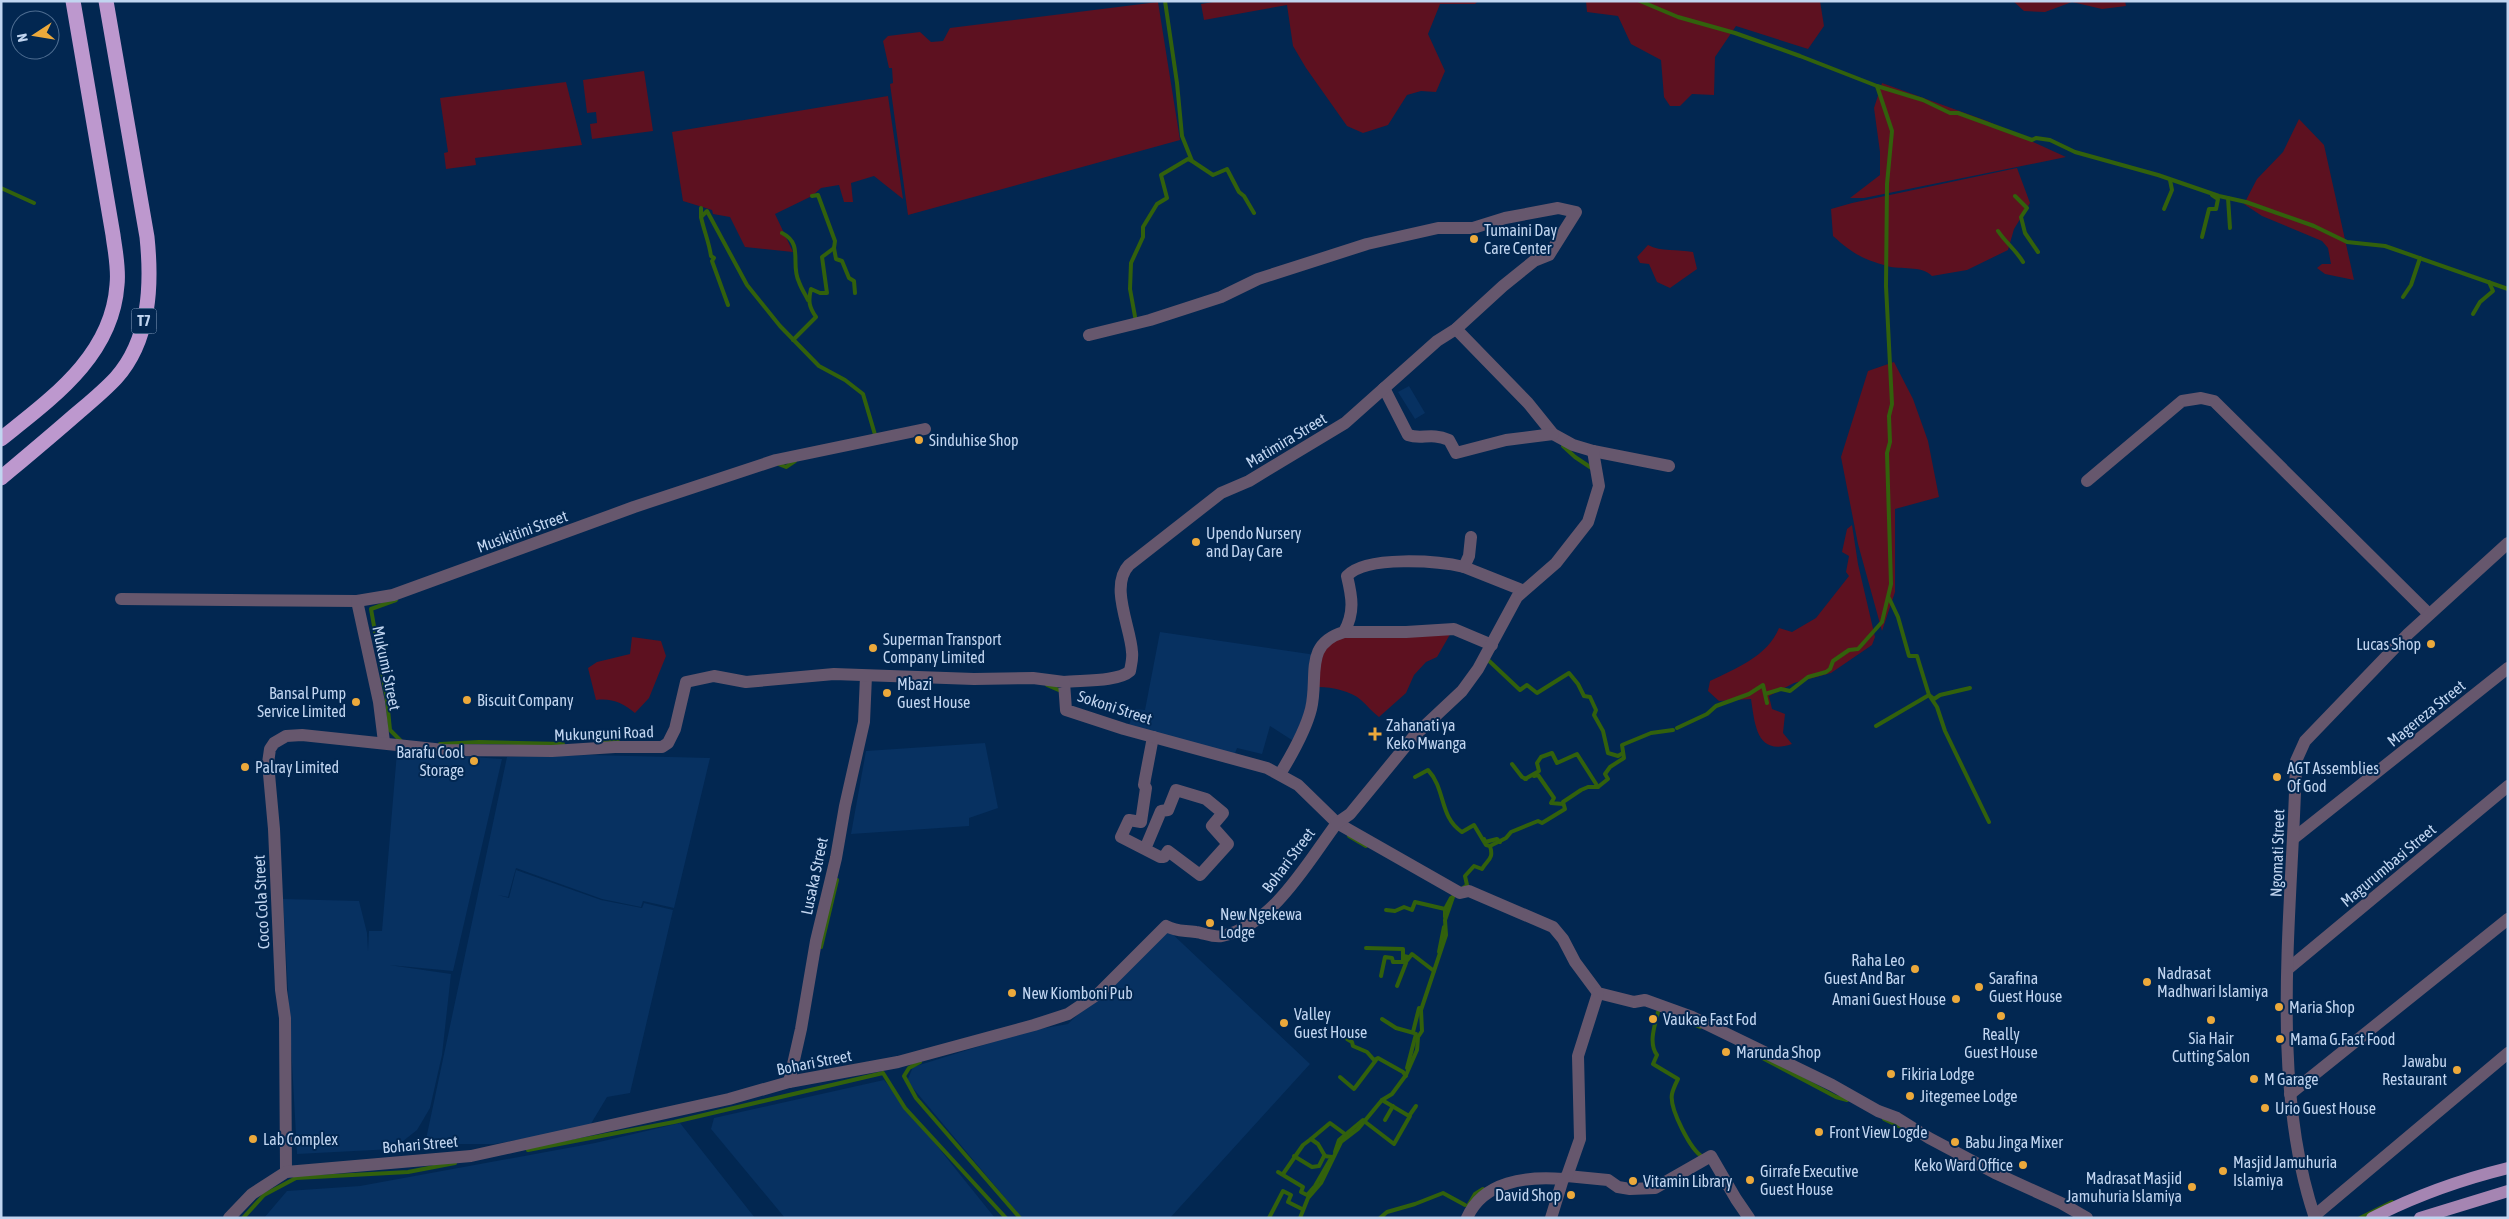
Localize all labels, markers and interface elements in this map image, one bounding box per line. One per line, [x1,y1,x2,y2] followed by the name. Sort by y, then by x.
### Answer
[10,10,60,60] north arrow
[14,32,31,43] text: N
[1484,221,1558,257] place label: Tumaini Day Care Center
[1468,233,1480,245] marker: Tumaini Day Care Center
[132,308,156,334] road number: T7
[1242,409,1330,471] street label: Matimira Street
[929,431,1019,450] place label: Sinduhise Shop
[913,434,925,446] marker: Sinduhise Shop
[474,506,570,556] street label: Musikitini Street
[1206,524,1302,561] place label: Upendo Nursery and Day Care
[1190,536,1202,548] marker: Upendo Nursery and Day Care
[369,624,405,712] street label: Mukumi Street
[883,630,1002,667] place label: Superman Transport Company Limited
[2356,635,2421,654] place label: Lucas Shop
[2425,638,2437,650] marker: Lucas Shop
[867,642,879,654] marker: Superman Transport Company Limited
[897,675,970,711] place label: Mbazi Guest House
[2384,676,2469,750] street label: Magereza Street
[257,684,346,720] place label: Bansal Pump Service Limited
[881,687,893,699] marker: Mbazi Guest House
[1075,687,1155,728] street label: Sokoni Street
[477,691,574,710] place label: Biscuit Company
[461,694,473,706] marker: Biscuit Company
[350,696,362,708] marker: Bansal Pump Service Limited
[1386,716,1467,753] place label: Zahanati ya Keko Mwanga
[554,722,654,745] street label: Mukunguni Road
[1368,727,1382,741] marker: Zahanati ya Keko Mwanga
[396,743,465,780] place label: Barafu Cool Storage
[468,755,480,767] marker: Barafu Cool Storage
[255,758,339,777] place label: Palray Limited
[2287,759,2379,795] place label: AGT Assemblies Of God
[239,761,251,773] marker: Palray Limited
[2271,771,2283,783] marker: AGT Assemblies Of God
[2266,808,2289,897] street label: Ngomati Street
[2337,820,2440,911] street label: Magurumbasi Street
[1258,824,1318,896] street label: Bohari Street
[797,835,831,916] street label: Lusaka Street
[250,854,272,949] street label: Coco Cola Street
[1220,905,1302,942] place label: New Ngekewa Lodge
[1204,917,1216,929] marker: New Ngekewa Lodge
[1824,951,1905,987] place label: Raha Leo Guest And Bar
[1909,963,1921,975] marker: Raha Leo Guest And Bar
[2157,964,2268,1001] place label: Nadrasat Madhwari Islamiya
[1989,969,2062,1005] place label: Sarafina Guest House
[2141,976,2153,988] marker: Nadrasat Madhwari Islamiya
[1973,981,1985,993] marker: Sarafina Guest House
[1022,984,1133,1002] place label: New Kiomboni Pub
[1006,987,1018,999] marker: New Kiomboni Pub
[1832,990,1946,1008] place label: Amani Guest House
[1950,993,1962,1005] marker: Amani Guest House
[2289,998,2355,1017] place label: Maria Shop
[2273,1001,2285,1013] marker: Maria Shop
[1294,1005,1367,1041] place label: Valley Guest House
[1663,1010,1757,1028] place label: Vaukae Fast Fod
[1995,1010,2007,1022] marker: Really Guest House
[1647,1013,1659,1025] marker: Vaukae Fast Fod
[2205,1014,2217,1026] marker: Sia Hair Cutting Salon
[1278,1017,1290,1029] marker: Valley Guest House
[1964,1025,2038,1061] place label: Really Guest House
[2172,1029,2250,1066] place label: Sia Hair Cutting Salon
[2290,1030,2395,1048] place label: Mama G.Fast Food
[2274,1033,2286,1045] marker: Mama G.Fast Food
[1736,1043,1821,1062] place label: Marunda Shop
[775,1046,853,1078] street label: Bohari Street
[1720,1046,1732,1058] marker: Marunda Shop
[2382,1052,2447,1088] place label: Jawabu Restaurant
[2451,1064,2463,1076] marker: Jawabu Restaurant
[1901,1065,1975,1084] place label: Fikiria Lodge
[1885,1068,1897,1080] marker: Fikiria Lodge
[2264,1070,2319,1089] place label: M Garage
[2248,1073,2260,1085] marker: M Garage
[1920,1087,2018,1106] place label: Jitegemee Lodge
[1904,1090,1916,1102] marker: Jitegemee Lodge
[2275,1099,2376,1117] place label: Urio Guest House
[2259,1102,2271,1114] marker: Urio Guest House
[1829,1123,1927,1142] place label: Front View Logde
[1813,1126,1825,1138] marker: Front View Logde
[263,1130,338,1149] place label: Lab Complex
[381,1132,459,1156] street label: Bohari Street
[247,1133,259,1145] marker: Lab Complex
[1965,1133,2063,1152] place label: Babu Jinga Mixer
[1949,1136,1961,1148] marker: Babu Jinga Mixer
[2233,1153,2337,1190] place label: Masjid Jamuhuria Islamiya
[1914,1156,2013,1174] place label: Keko Ward Office
[2017,1159,2029,1171] marker: Keko Ward Office
[1760,1162,1859,1198] place label: Girrafe Executive Guest House
[2217,1165,2229,1177] marker: Masjid Jamuhuria Islamiya
[2066,1169,2182,1206] place label: Madrasat Masjid Jamuhuria Islamiya
[1643,1172,1733,1191] place label: Vitamin Library
[1744,1174,1756,1186] marker: Girrafe Executive Guest House
[1627,1175,1639,1187] marker: Vitamin Library
[2186,1181,2198,1193] marker: Madrasat Masjid Jamuhuria Islamiya
[1495,1186,1561,1205] place label: David Shop
[1565,1189,1577,1201] marker: David Shop

